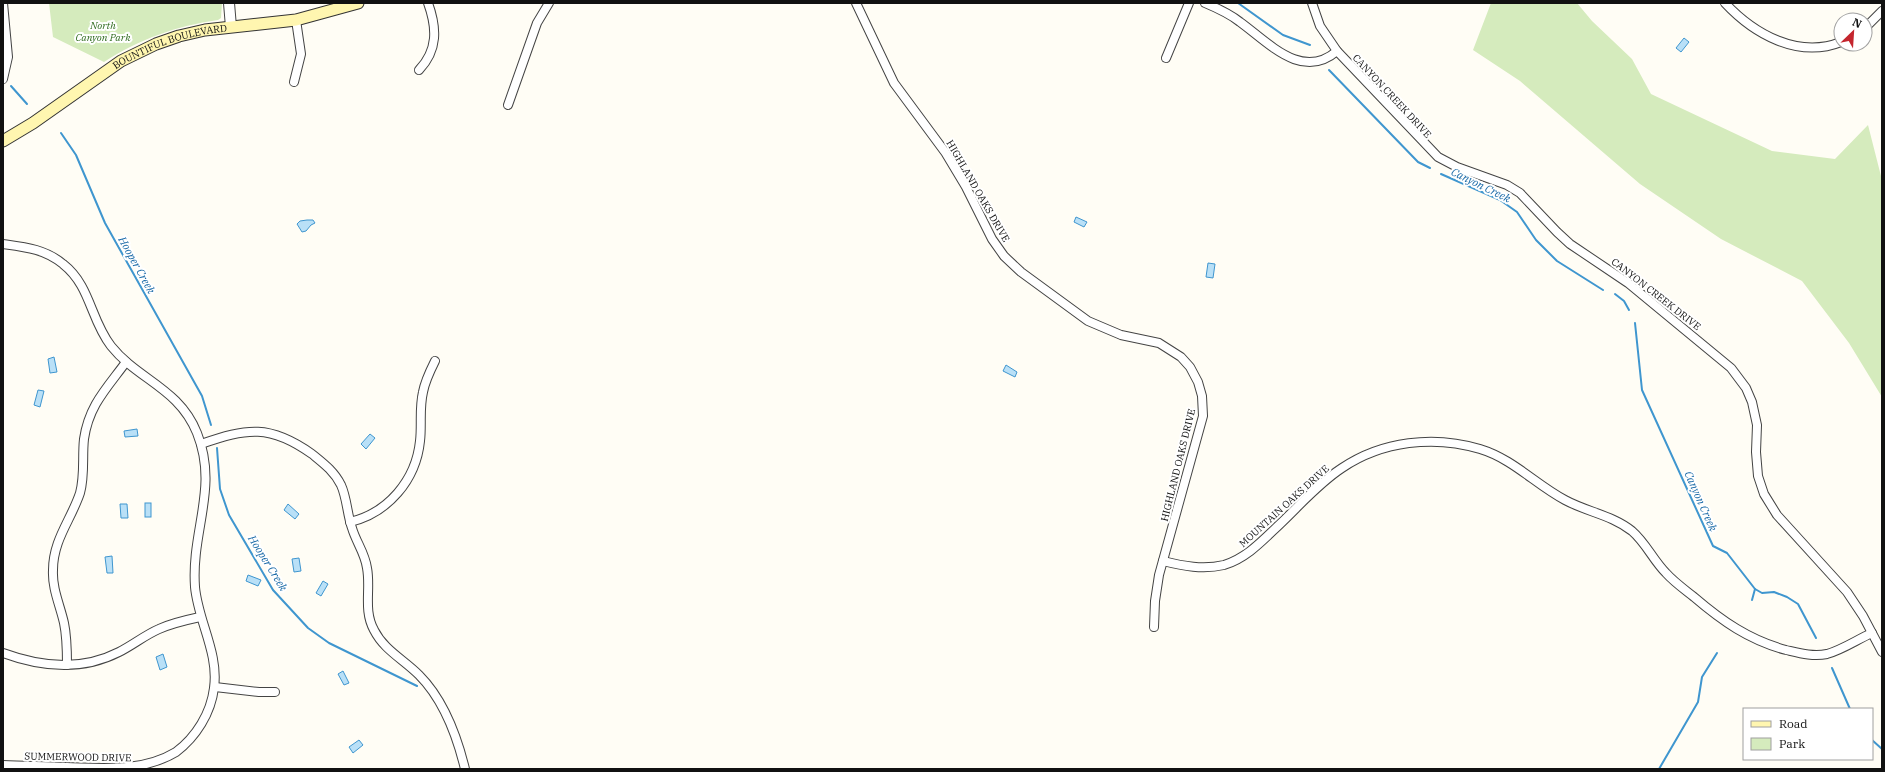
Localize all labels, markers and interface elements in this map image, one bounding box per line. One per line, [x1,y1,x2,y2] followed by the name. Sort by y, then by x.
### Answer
[1833,12,1873,52] north arrow
[1850,15,1864,31] text: N
[76,19,131,44] park label: North Canyon Park
[110,21,228,72] street label: BOUNTIFUL BOULEVARD
[1350,51,1434,141] street label: CANYON CREEK DRIVE
[943,138,1013,244] street label: HIGHLAND OAKS DRIVE
[1449,165,1513,205] water label: Canyon Creek
[115,233,159,296] water label: Hooper Creek
[1609,255,1703,333] street label: CANYON CREEK DRIVE
[1158,407,1198,523] street label: HIGHLAND OAKS DRIVE
[1236,462,1332,550] street label: MOUNTAIN OAKS DRIVE
[1682,469,1721,533] water label: Canyon Creek
[245,532,291,594] water label: Hooper Creek
[1743,708,1873,760] legend
[1779,716,1808,731] text: Road
[1779,736,1805,751] text: Park
[24,750,132,764] street label: SUMMERWOOD DRIVE

